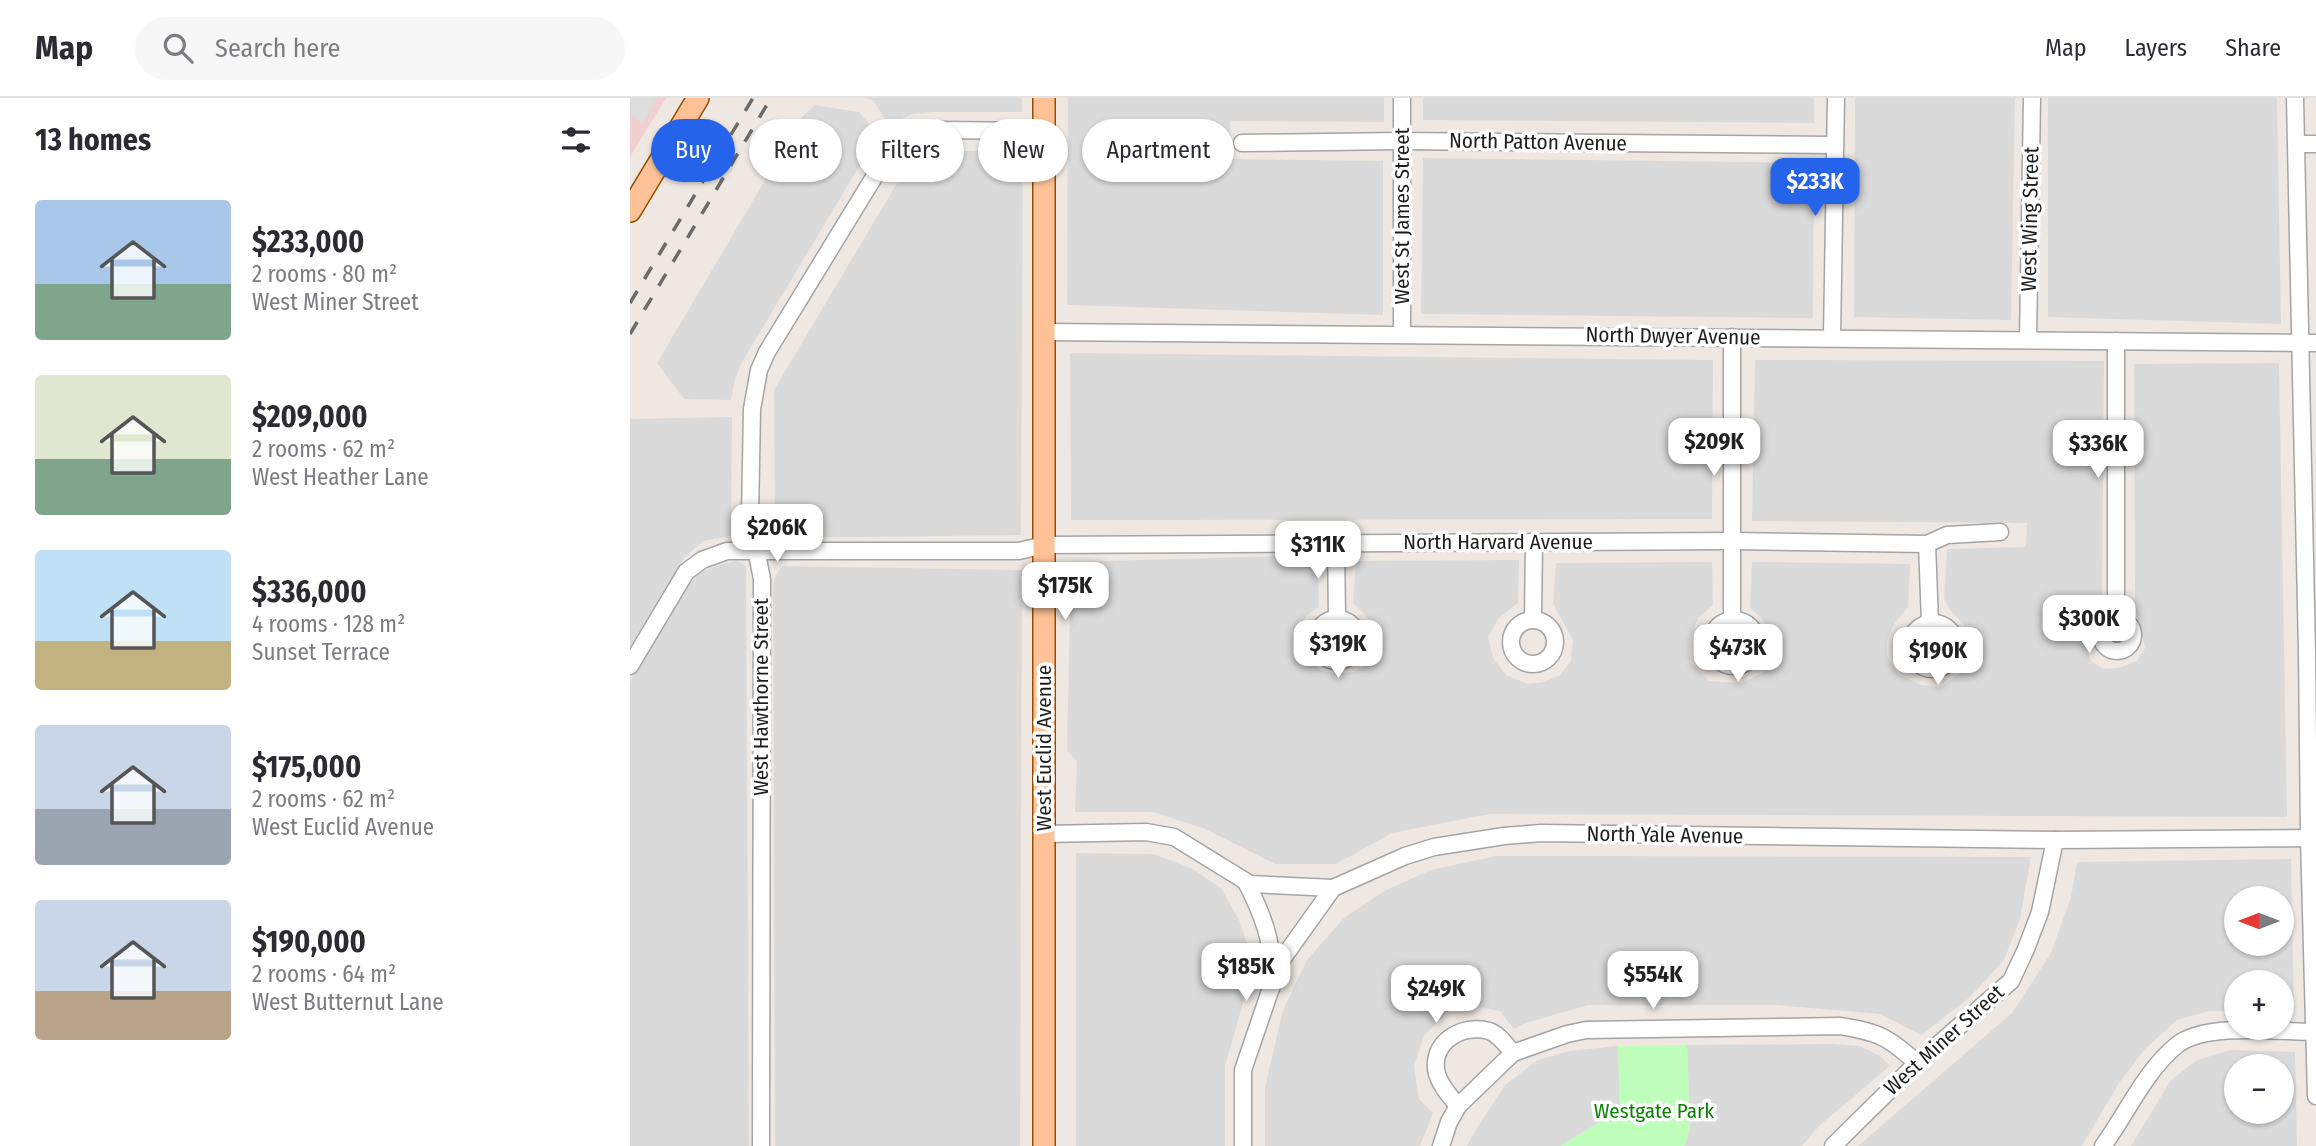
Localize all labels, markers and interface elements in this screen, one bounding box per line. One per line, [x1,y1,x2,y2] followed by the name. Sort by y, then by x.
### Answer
[135,17,625,80] search box
[35,28,93,68] text: Map
[159,29,197,67] icon: search
[215,33,340,64] text: Search here
[2045,34,2087,62] text: Map
[2125,34,2187,62] text: Layers
[2225,34,2281,62] text: Share
[651,119,735,182] chip: Buy
[749,119,842,182] chip: Rent
[856,119,964,182] chip: Filters
[978,119,1068,182] chip: New
[1082,119,1234,182] chip: Apartment
[557,121,595,159] icon: filters
[35,122,151,158] text: 13 homes
[1389,127,1415,304] street label: West St James Street
[1449,127,1627,157] street label: North Patton Avenue
[2016,146,2044,292] street label: West Wing Street
[1766,158,1864,218] pin: $233K
[1787,167,1844,195] text: $233K
[252,224,364,260] text: $233,000
[91,228,175,312] icon: home
[252,260,397,288] text: 2 rooms · 80 m²
[252,288,419,316] text: West Miner Street
[1585,321,1761,351] street label: North Dwyer Avenue
[252,399,368,435] text: $209,000
[91,403,175,487] icon: home
[1665,418,1763,478] pin: $209K
[2049,420,2147,480] pin: $336K
[1684,427,1744,455] text: $209K
[2069,429,2127,457] text: $336K
[252,435,395,463] text: 2 rooms · 62 m²
[252,463,429,491] text: West Heather Lane
[728,504,826,564] pin: $206K
[747,513,807,541] text: $206K
[1269,522,1367,581] pin: $311K
[1403,529,1593,555] street label: North Harvard Avenue
[1291,530,1345,558] text: $311K
[1016,562,1114,622] pin: $175K
[1038,571,1092,599] text: $175K
[252,574,367,610] text: $336,000
[91,578,175,662] icon: home
[2040,596,2138,655] pin: $300K
[748,598,774,796] street label: West Hawthorne Street
[2059,604,2119,632] text: $300K
[252,610,405,638] text: 4 rooms · 128 m²
[1289,620,1387,680] pin: $319K
[1689,624,1787,684] pin: $473K
[1889,628,1987,687] pin: $190K
[1310,629,1366,657] text: $319K
[1710,633,1766,661] text: $473K
[1909,636,1967,664] text: $190K
[252,638,390,666] text: Sunset Terrace
[1031,665,1057,831] street label: West Euclid Avenue
[252,749,361,785] text: $175,000
[91,753,175,837] icon: home
[252,785,395,813] text: 2 rooms · 62 m²
[252,813,434,841] text: West Euclid Avenue
[1586,821,1744,849] street label: North Yale Avenue
[2224,886,2294,956] north arrow
[2224,886,2294,1124] map controls
[252,924,366,960] text: $190,000
[91,928,175,1012] icon: home
[1197,944,1295,1003] pin: $185K
[1604,951,1702,1011] pin: $554K
[1217,952,1275,980] text: $185K
[252,960,396,988] text: 2 rooms · 64 m²
[1623,960,1683,988] text: $554K
[1387,965,1485,1025] pin: $249K
[2224,970,2294,1040] button: +
[1407,974,1465,1002] text: $249K
[1879,979,2009,1101] street label: West Miner Street
[252,988,444,1016] text: West Butternut Lane
[2224,1054,2294,1124] button: −
[1594,1098,1714,1124] park label: Westgate Park

